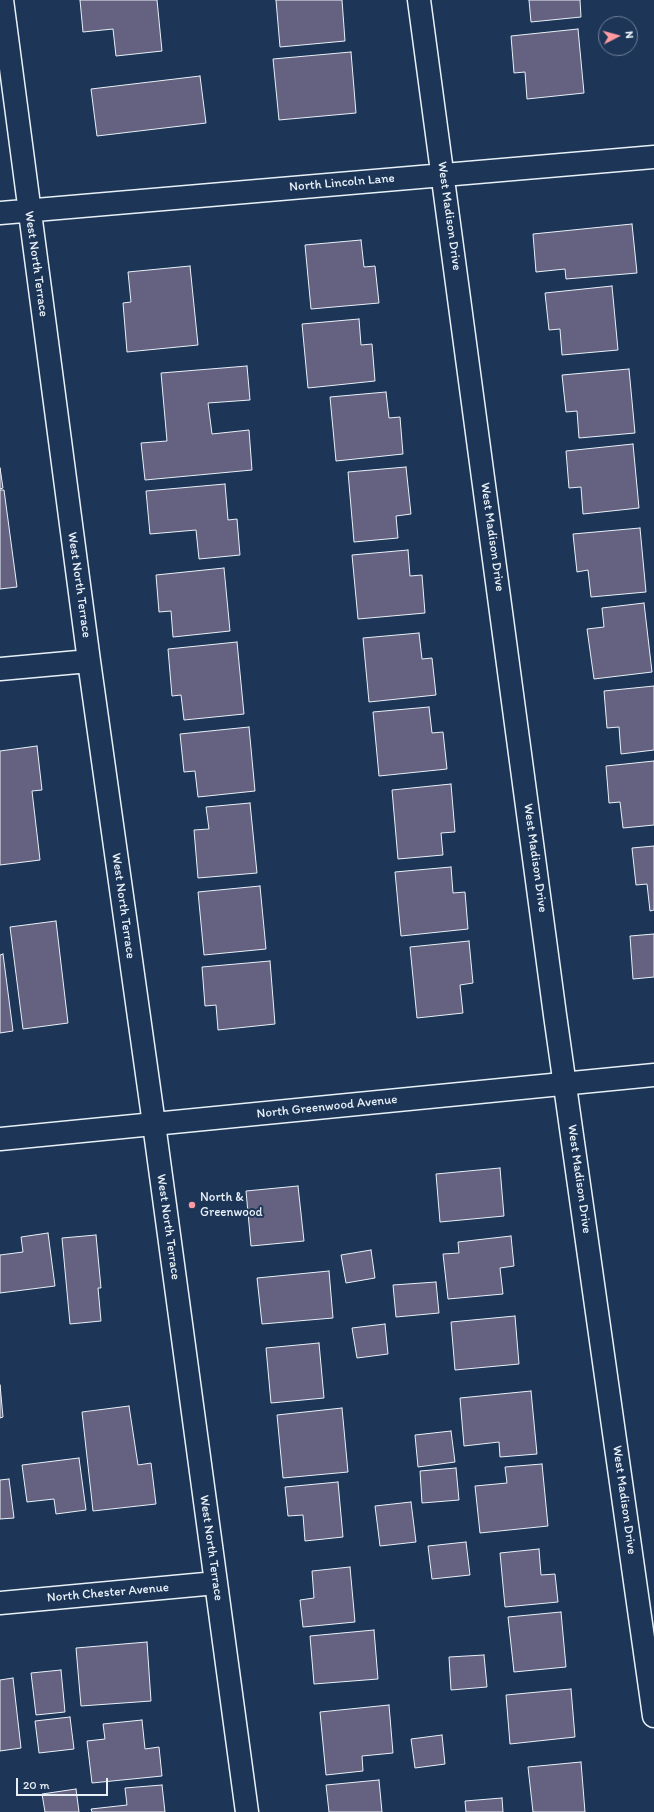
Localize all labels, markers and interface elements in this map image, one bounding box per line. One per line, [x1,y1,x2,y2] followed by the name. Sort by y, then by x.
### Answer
[598,16,638,56] north arrow
[623,30,636,39] text: N
[434,160,464,272] street label: West Madison Drive
[289,171,395,195] street label: North Lincoln Lane
[21,210,51,318] street label: West North Terrace
[477,481,507,593] street label: West Madison Drive
[64,531,94,639] street label: West North Terrace
[520,802,550,914] street label: West Madison Drive
[108,852,138,960] street label: West North Terrace
[256,1092,398,1122] street label: North Greenwood Avenue
[564,1123,594,1235] street label: West Madison Drive
[153,1173,183,1281] street label: West North Terrace
[200,1190,263,1221] place label: North & Greenwood
[187,1200,197,1210] marker: North & Greenwood
[609,1444,639,1556] street label: West Madison Drive
[196,1494,226,1602] street label: West North Terrace
[46,1580,170,1606] street label: North Chester Avenue
[18,1770,110,1796] scale bar
[23,1778,50,1792] text: 20 m

